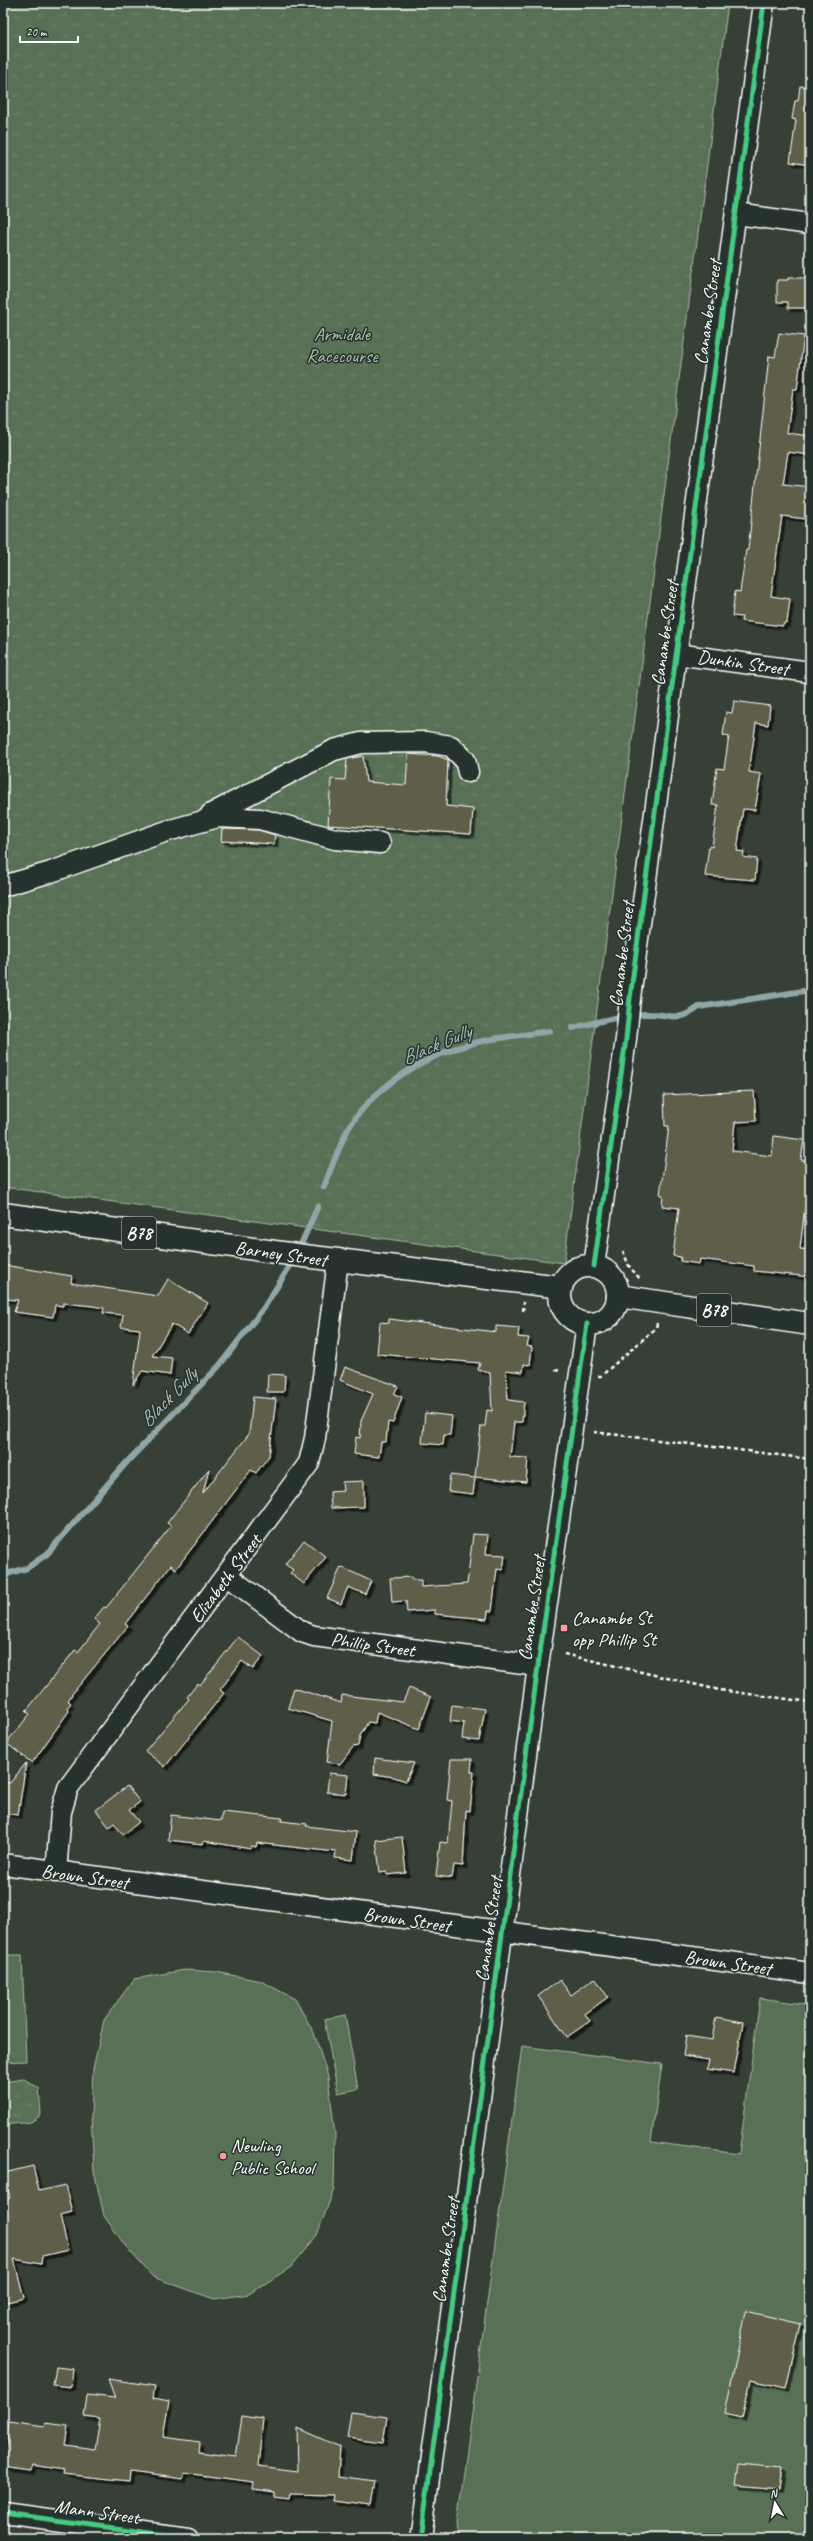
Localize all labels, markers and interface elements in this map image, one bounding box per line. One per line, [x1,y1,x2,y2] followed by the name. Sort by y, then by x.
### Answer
[20,18,78,44] scale bar
[26,24,48,40] text: 20 m
[689,256,728,366] street label: Canambe Street
[306,322,379,368] park label: Armidale Racecourse
[646,577,685,687] street label: Canambe Street
[696,645,793,682] street label: Dunkin Street
[604,898,641,1008] street label: Canambe Street
[398,1017,478,1070] water label: Black Gully
[122,1217,156,1249] road number: B78
[234,1236,331,1273] street label: Barney Street
[697,1294,731,1326] road number: B78
[134,1360,205,1432] water label: Black Gully
[185,1528,268,1628] street label: Elizabeth Street
[513,1552,552,1662] street label: Canambe Street
[572,1606,658,1652] place label: Canambe St opp Phillip St
[559,1623,569,1633] marker: Canambe St opp Phillip St
[330,1627,418,1663] street label: Phillip Street
[40,1859,132,1895] street label: Brown Street
[470,1873,509,1983] street label: Canambe Street
[362,1902,454,1938] street label: Brown Street
[683,1945,775,1981] street label: Brown Street
[231,2134,317,2180] place label: Newling Public School
[218,2151,228,2161] marker: Newling Public School
[427,2194,466,2304] street label: Canambe Street
[755,2483,795,2523] north arrow
[769,2485,780,2501] text: N
[53,2494,142,2530] street label: Mann Street

